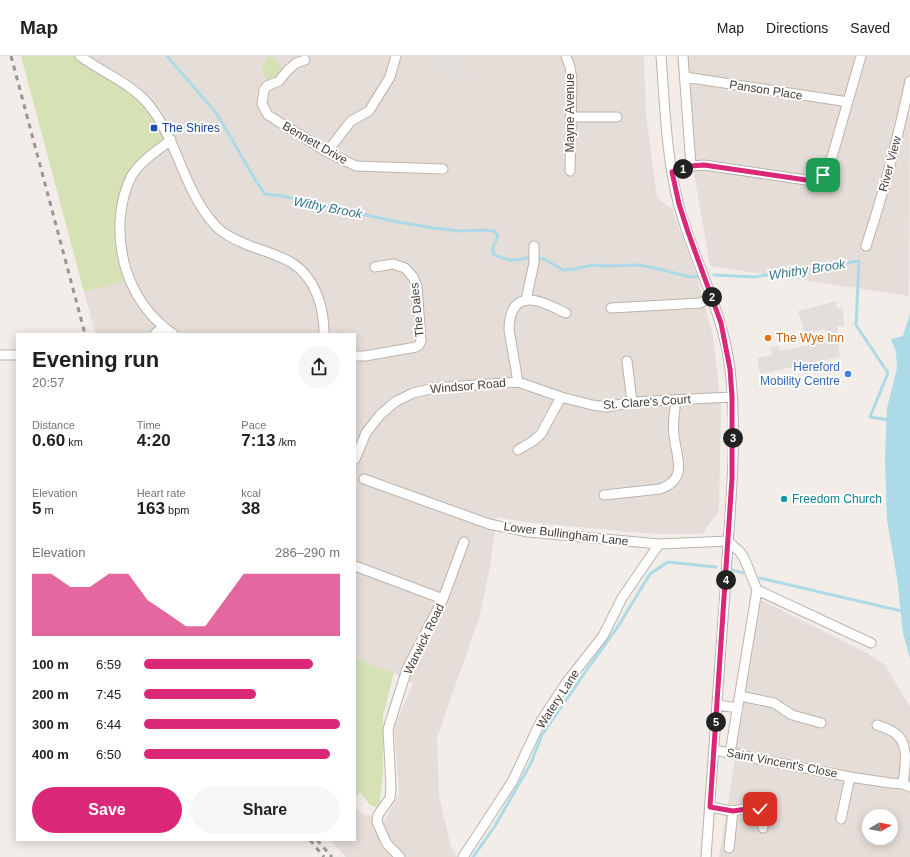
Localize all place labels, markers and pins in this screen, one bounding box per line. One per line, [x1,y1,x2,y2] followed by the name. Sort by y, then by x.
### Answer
[162,121,220,135] place label: The Shires
[149,123,159,133] marker: The Shires
[806,158,840,192] pin
[673,159,693,179] pin: 1
[702,287,722,307] pin: 2
[776,331,844,345] place label: The Wye Inn
[763,333,773,343] marker: The Wye Inn
[760,360,840,388] place label: Hereford Mobility Centre
[843,369,853,379] marker: Hereford Mobility Centre
[723,428,743,448] pin: 3
[792,492,882,506] place label: Freedom Church
[779,494,789,504] marker: Freedom Church
[716,570,736,590] pin: 4
[706,712,726,732] pin: 5
[743,792,777,826] pin

